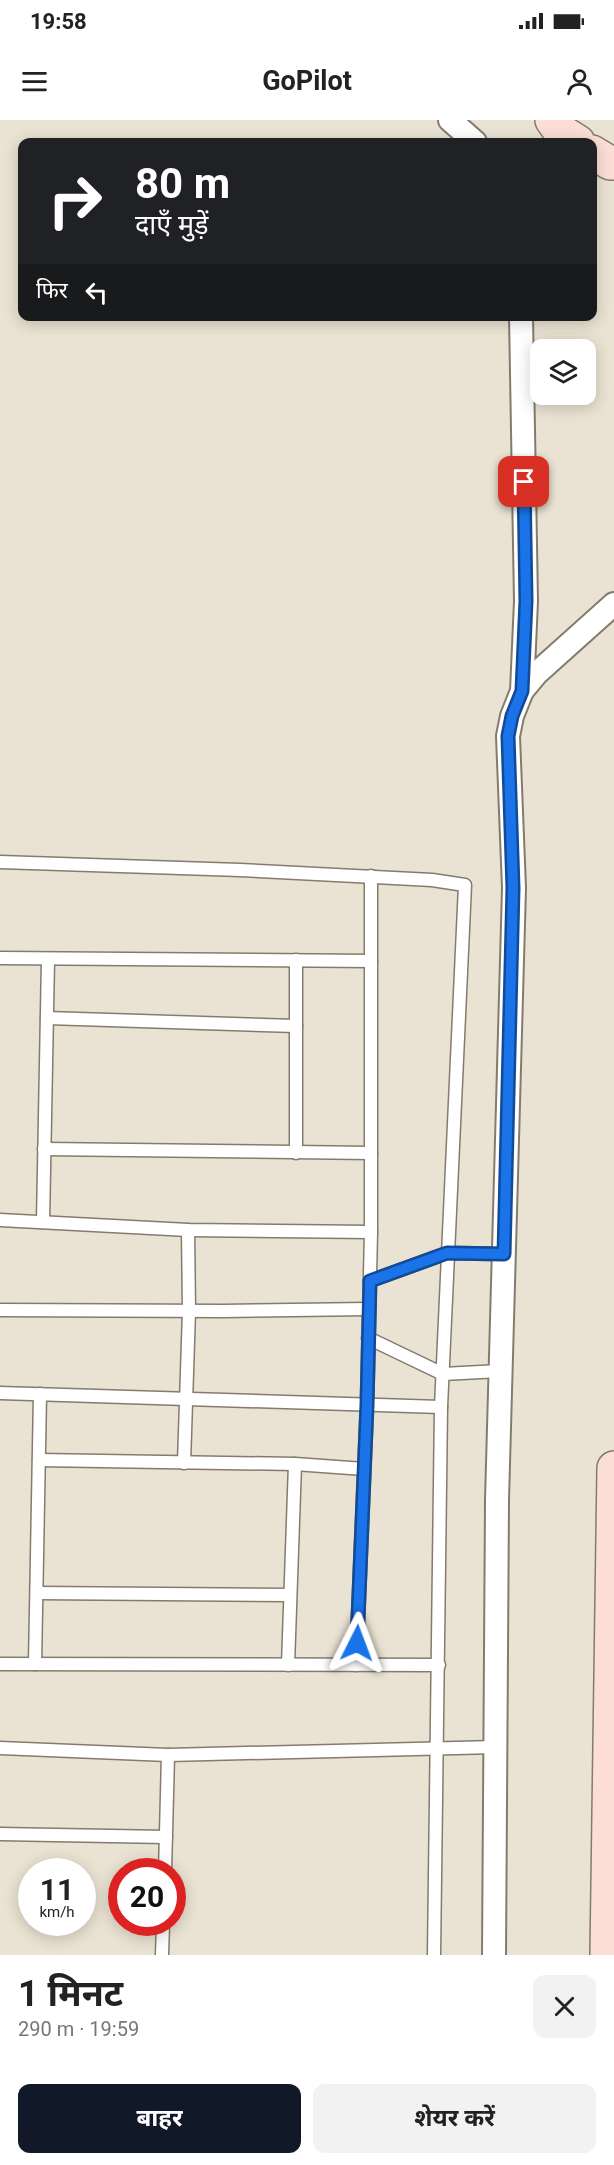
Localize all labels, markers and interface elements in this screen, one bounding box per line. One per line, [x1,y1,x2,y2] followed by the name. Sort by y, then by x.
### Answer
[30,9,87,34] text: 19:58
[18,65,51,98] icon: menu
[262,65,352,97] text: GoPilot
[563,65,596,98] icon: person
[135,159,230,208] text: 80 m
[36,162,114,240] icon: right
[135,209,209,241] text: दाएँ मुड़ें
[80,276,113,309] icon: left
[36,278,68,303] text: फिर
[530,339,596,405] map controls
[530,339,596,405] button: layers
[498,456,549,507] pin
[507,465,540,498] icon: arrive
[325,1611,389,1675] position arrow
[108,1858,186,1936] speed limit sign: 20
[40,1872,74,1907] text: 11
[39,1903,75,1921] text: km/h
[18,1973,123,2015] text: 1 मिनट
[533,1975,596,2038] button: close
[18,2017,139,2041] text: 290 m · 19:59
[18,2084,301,2153] button: बाहर
[313,2084,596,2153] button: शेयर करें

